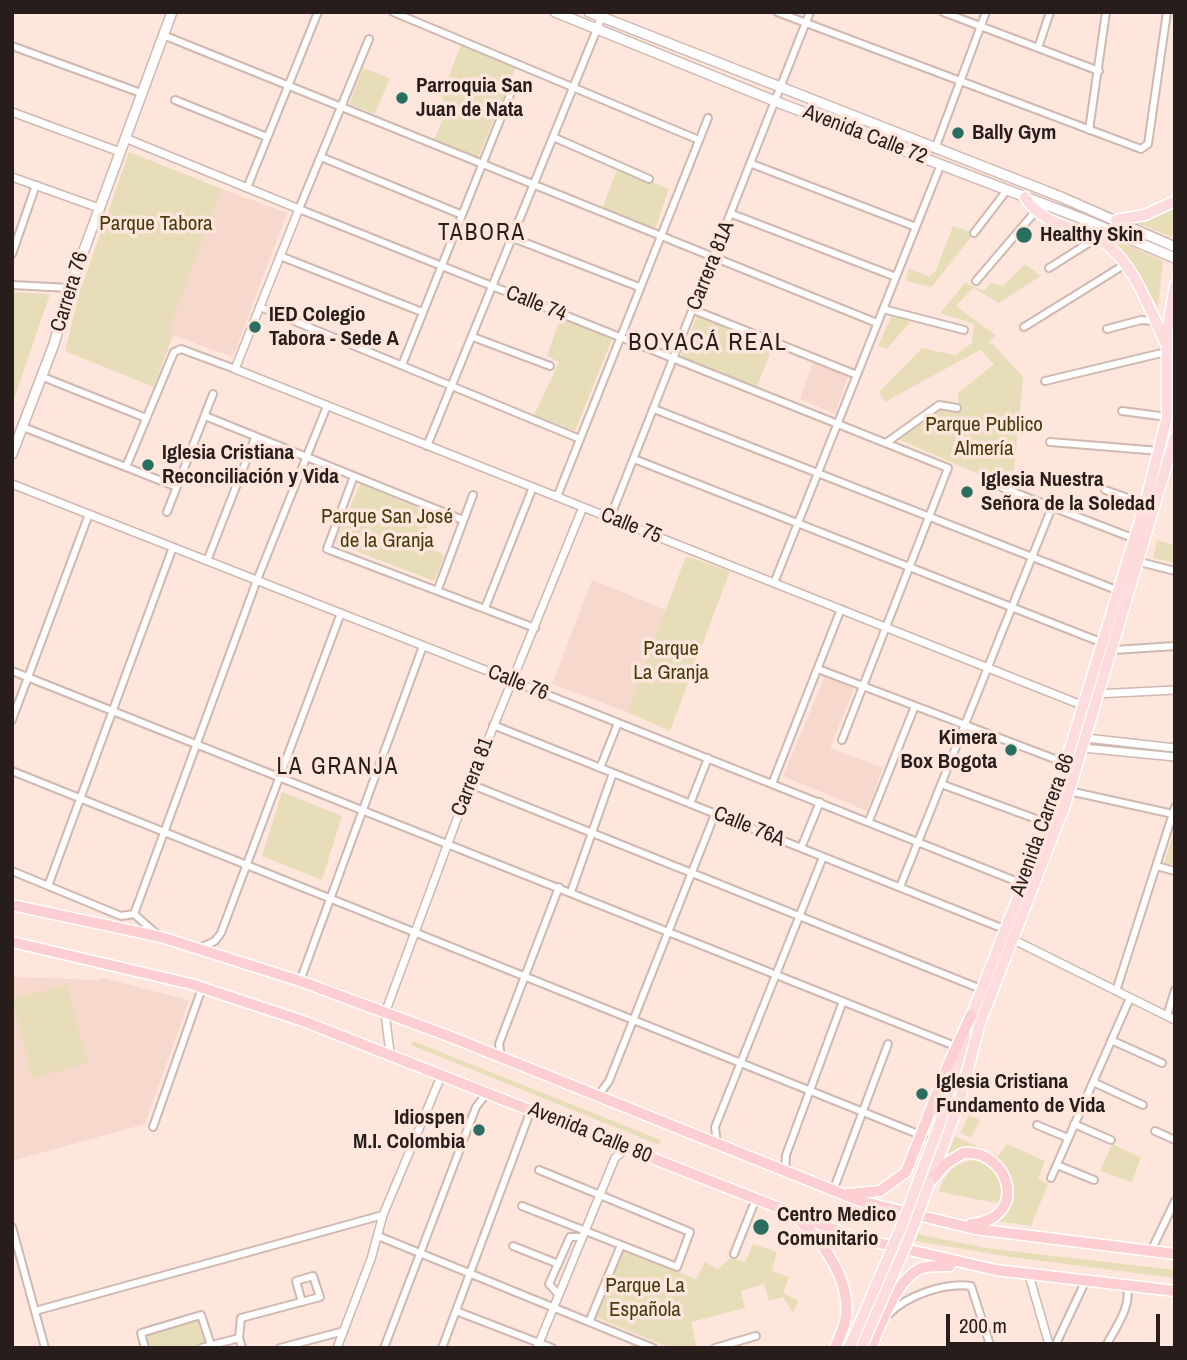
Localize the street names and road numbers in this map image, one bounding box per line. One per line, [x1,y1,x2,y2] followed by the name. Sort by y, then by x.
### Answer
[799,100,931,170] street label: Avenida Calle 72
[682,218,740,314] street label: Carrera 81A
[46,249,94,335] street label: Carrera 76
[502,280,570,328] street label: Calle 74
[597,502,665,550] street label: Calle 75
[484,659,552,707] street label: Calle 76
[446,734,500,820] street label: Carrera 81
[1006,750,1080,900] street label: Avenida Carrera 86
[710,801,788,853] street label: Calle 76A
[525,1097,655,1169] street label: Avenida Calle 80

